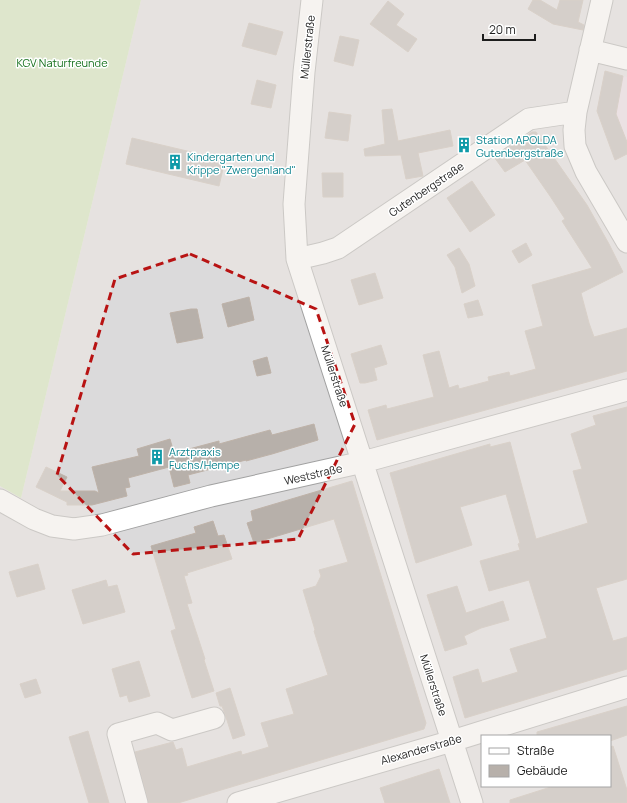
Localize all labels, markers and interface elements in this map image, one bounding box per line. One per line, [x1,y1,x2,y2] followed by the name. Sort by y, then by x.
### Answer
[296,14,318,80] street label: Müllerstraße
[483,16,535,42] scale bar
[489,21,516,38] text: 20 m
[16,55,108,70] park label: KGV Naturfreunde
[476,132,564,160] place label: Station APOLDA Gutenbergstraße
[455,136,473,154] building icon: Station APOLDA Gutenbergstraße
[187,149,296,177] place label: Kindergarten und Krippe "Zwergenland"
[166,153,184,171] building icon: Kindergarten und Krippe "Zwergenland"
[386,158,467,220] street label: Gutenbergstraße
[318,343,352,409] street label: Müllerstraße
[169,444,240,472] place label: Arztpraxis Fuchs/Hempe
[148,448,166,466] building icon: Arztpraxis Fuchs/Hempe
[282,460,344,488] street label: Weststraße
[417,652,451,718] street label: Müllerstraße
[379,730,464,768] street label: Alexanderstraße
[481,735,611,787] legend
[517,742,554,759] text: Straße
[517,762,568,779] text: Gebäude

